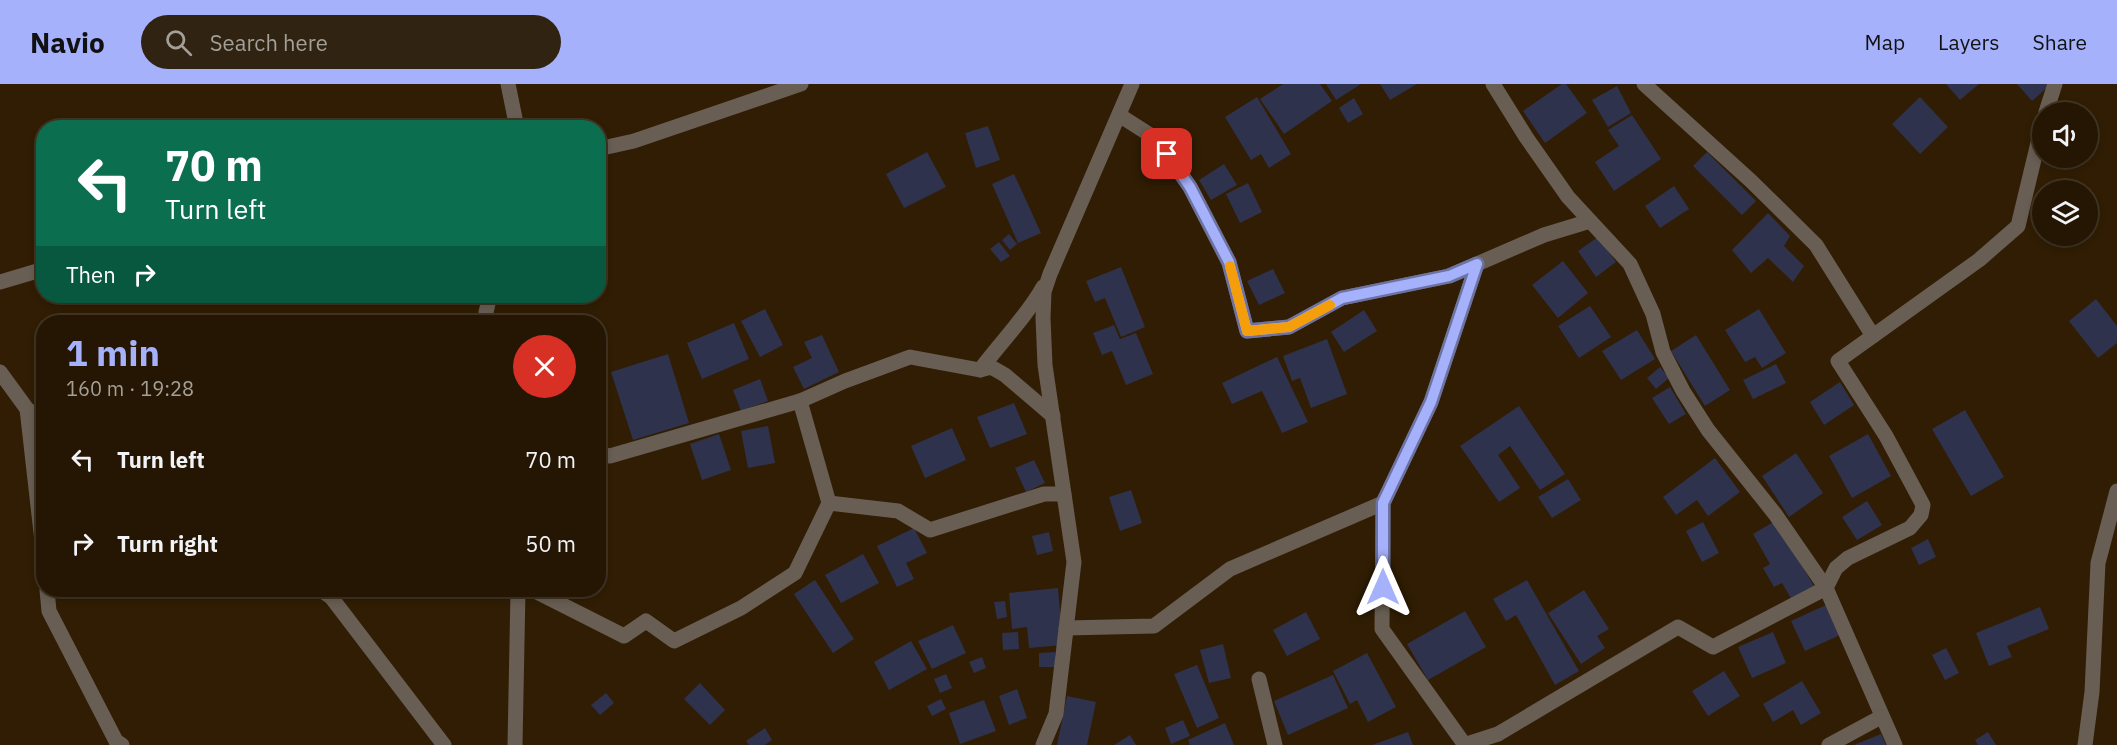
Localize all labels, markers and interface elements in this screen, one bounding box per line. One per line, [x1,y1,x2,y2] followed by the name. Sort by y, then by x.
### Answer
[141,15,561,69] search box
[30,24,105,61] text: Navio
[162,26,195,59] icon: search
[210,28,328,57] text: Search here
[1865,28,1905,56] text: Map
[1938,28,2000,56] text: Layers
[2033,28,2087,56] text: Share
[2032,102,2098,246] map controls
[2032,102,2098,168] button: sound
[1141,128,1192,179] pin
[1150,137,1183,170] icon: arrive
[165,138,263,193] text: 70 m
[66,144,144,222] icon: left
[2032,180,2098,246] button: layers
[165,191,266,226] text: Turn left
[128,258,161,291] icon: right
[66,260,116,289] text: Then
[66,329,160,376] text: 1 min
[513,335,576,398] button: close
[66,375,194,402] text: 160 m · 19:28
[66,443,99,476] icon: left
[117,445,205,474] text: Turn left
[525,445,576,474] text: 70 m
[66,527,99,560] icon: right
[117,529,218,558] text: Turn right
[525,529,576,558] text: 50 m
[1351,555,1415,619] position arrow

